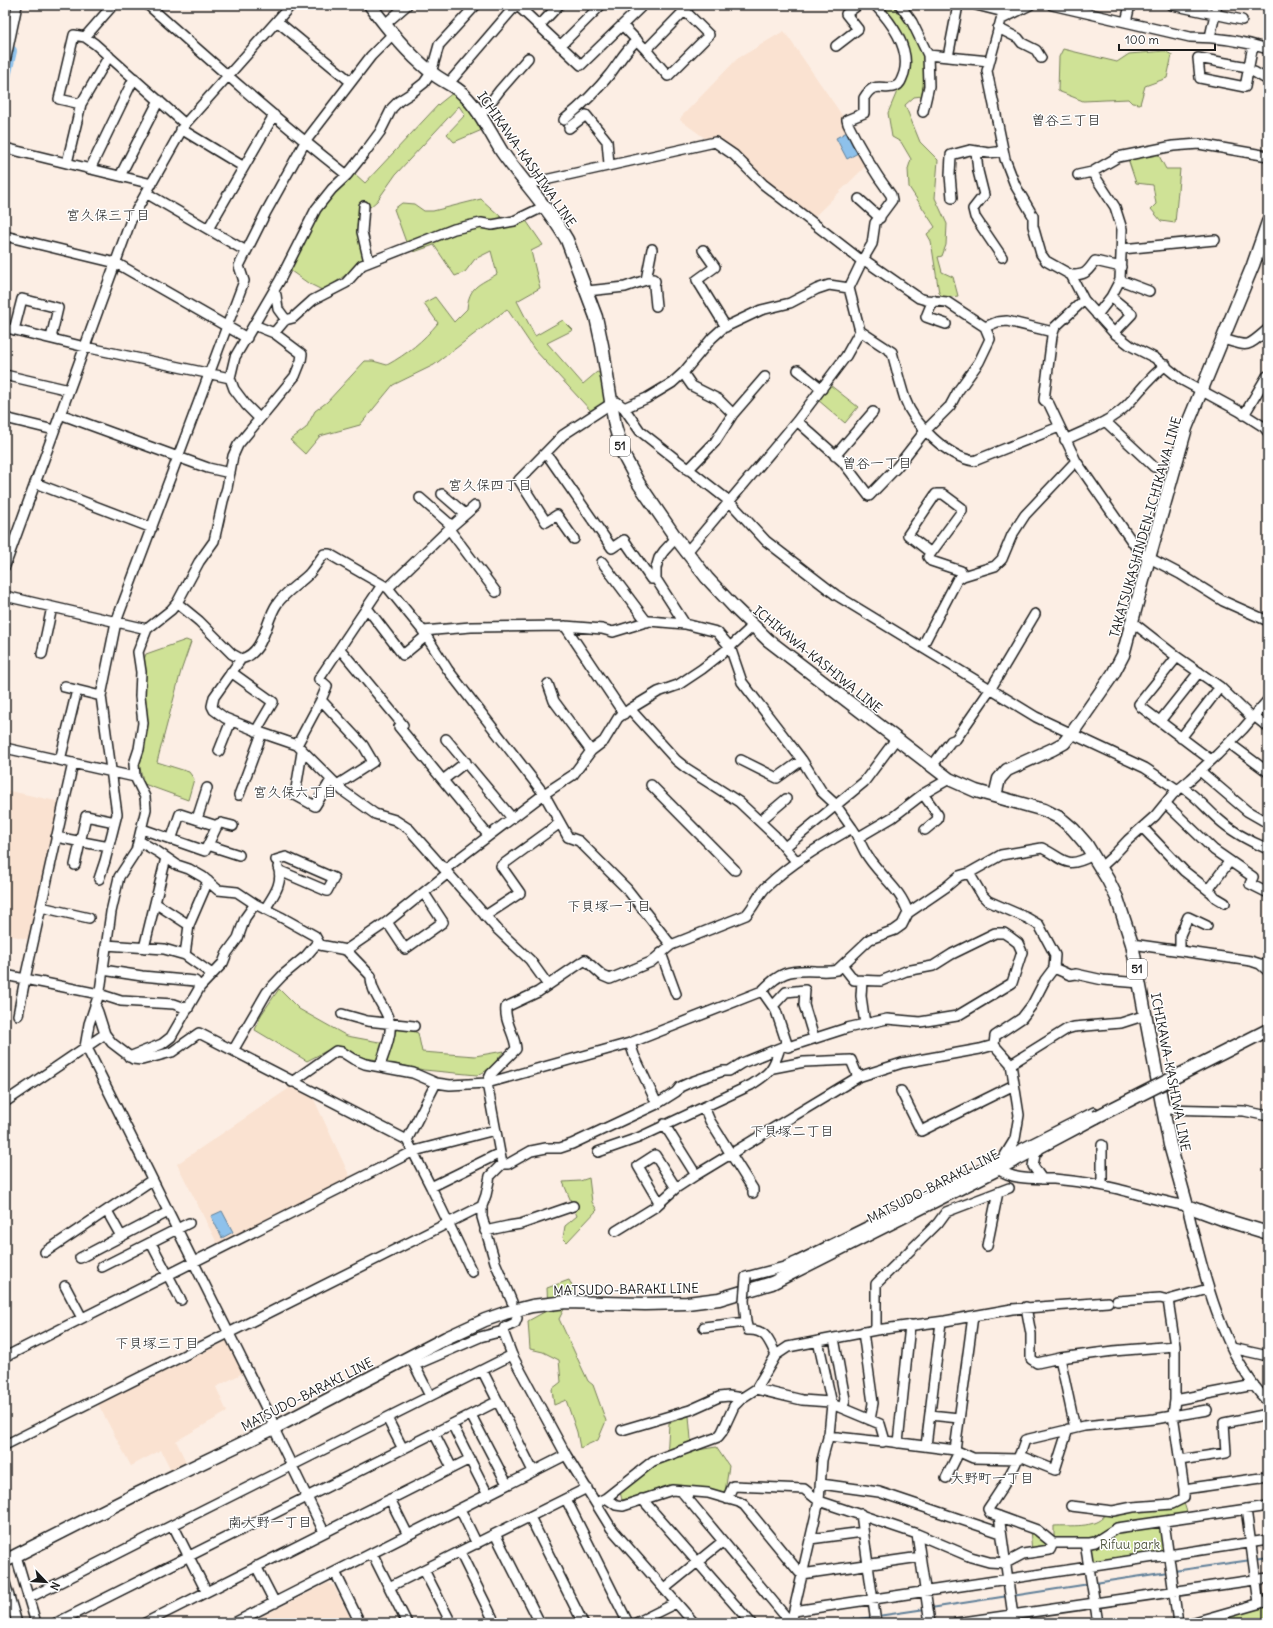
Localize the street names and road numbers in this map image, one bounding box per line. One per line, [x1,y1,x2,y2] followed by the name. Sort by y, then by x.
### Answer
[473,88,580,230] street label: ICHIKAWA-KASHIWA LINE
[1106,414,1185,640] street label: TAKATSUKASHINDEN-ICHIKAWA LINE
[610,436,630,456] road number: 51
[750,602,886,717] street label: ICHIKAWA-KASHIWA LINE
[1127,959,1147,979] road number: 51
[1147,991,1194,1153] street label: ICHIKAWA-KASHIWA LINE
[864,1146,1002,1227] street label: MATSUDO-BARAKI LINE
[553,1280,699,1299] street label: MATSUDO-BARAKI LINE
[238,1354,376,1435] street label: MATSUDO-BARAKI LINE

